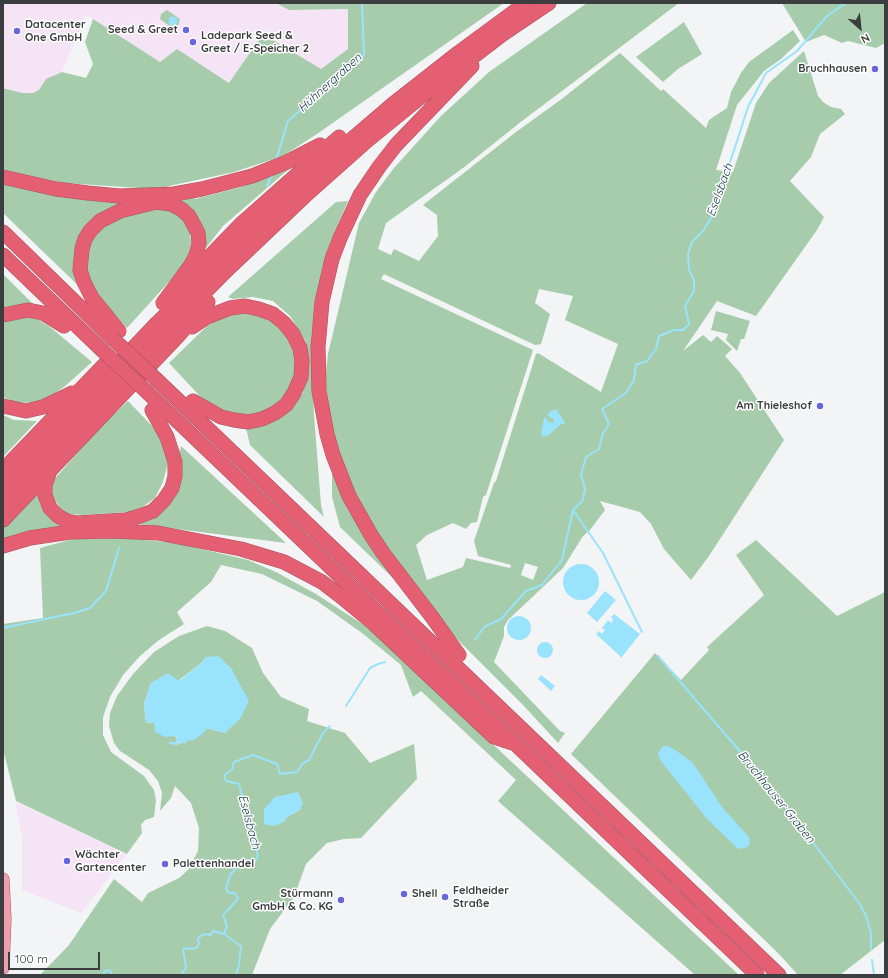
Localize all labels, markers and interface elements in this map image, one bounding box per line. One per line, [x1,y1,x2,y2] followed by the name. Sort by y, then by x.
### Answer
[840,8,880,48] north arrow
[25,18,86,44] place label: Datacenter One GmbH
[108,23,178,37] place label: Seed & Greet
[181,25,191,35] marker: Seed & Greet
[12,26,22,36] marker: Datacenter One GmbH
[201,29,309,55] place label: Ladepark Seed & Greet / E-Speicher 2
[859,31,872,47] text: N
[188,37,198,47] marker: Ladepark Seed & Greet / E-Speicher 2
[295,51,365,115] water label: Hühnergraben
[798,62,867,76] place label: Bruchhausen
[870,64,880,74] marker: Bruchhausen
[704,162,736,218] water label: Eselsbach
[737,399,812,413] place label: Am Thieleshof
[815,401,825,411] marker: Am Thieleshof
[734,748,818,846] water label: Bruchhauser Graben
[235,793,263,851] water label: Eselsbach
[75,848,146,874] place label: Wächter Gartencenter
[62,856,72,866] marker: Wächter Gartencenter
[173,857,254,871] place label: Palettenhandel
[160,859,170,869] marker: Palettenhandel
[453,884,509,910] place label: Feldheider Straße
[252,887,333,913] place label: Stürmann GmbH & Co. KG
[412,887,437,901] place label: Shell
[399,889,409,899] marker: Shell
[440,892,450,902] marker: Feldheider Straße
[336,895,346,905] marker: Stürmann GmbH & Co. KG
[10,944,102,970] scale bar
[15,951,48,966] text: 100 m

